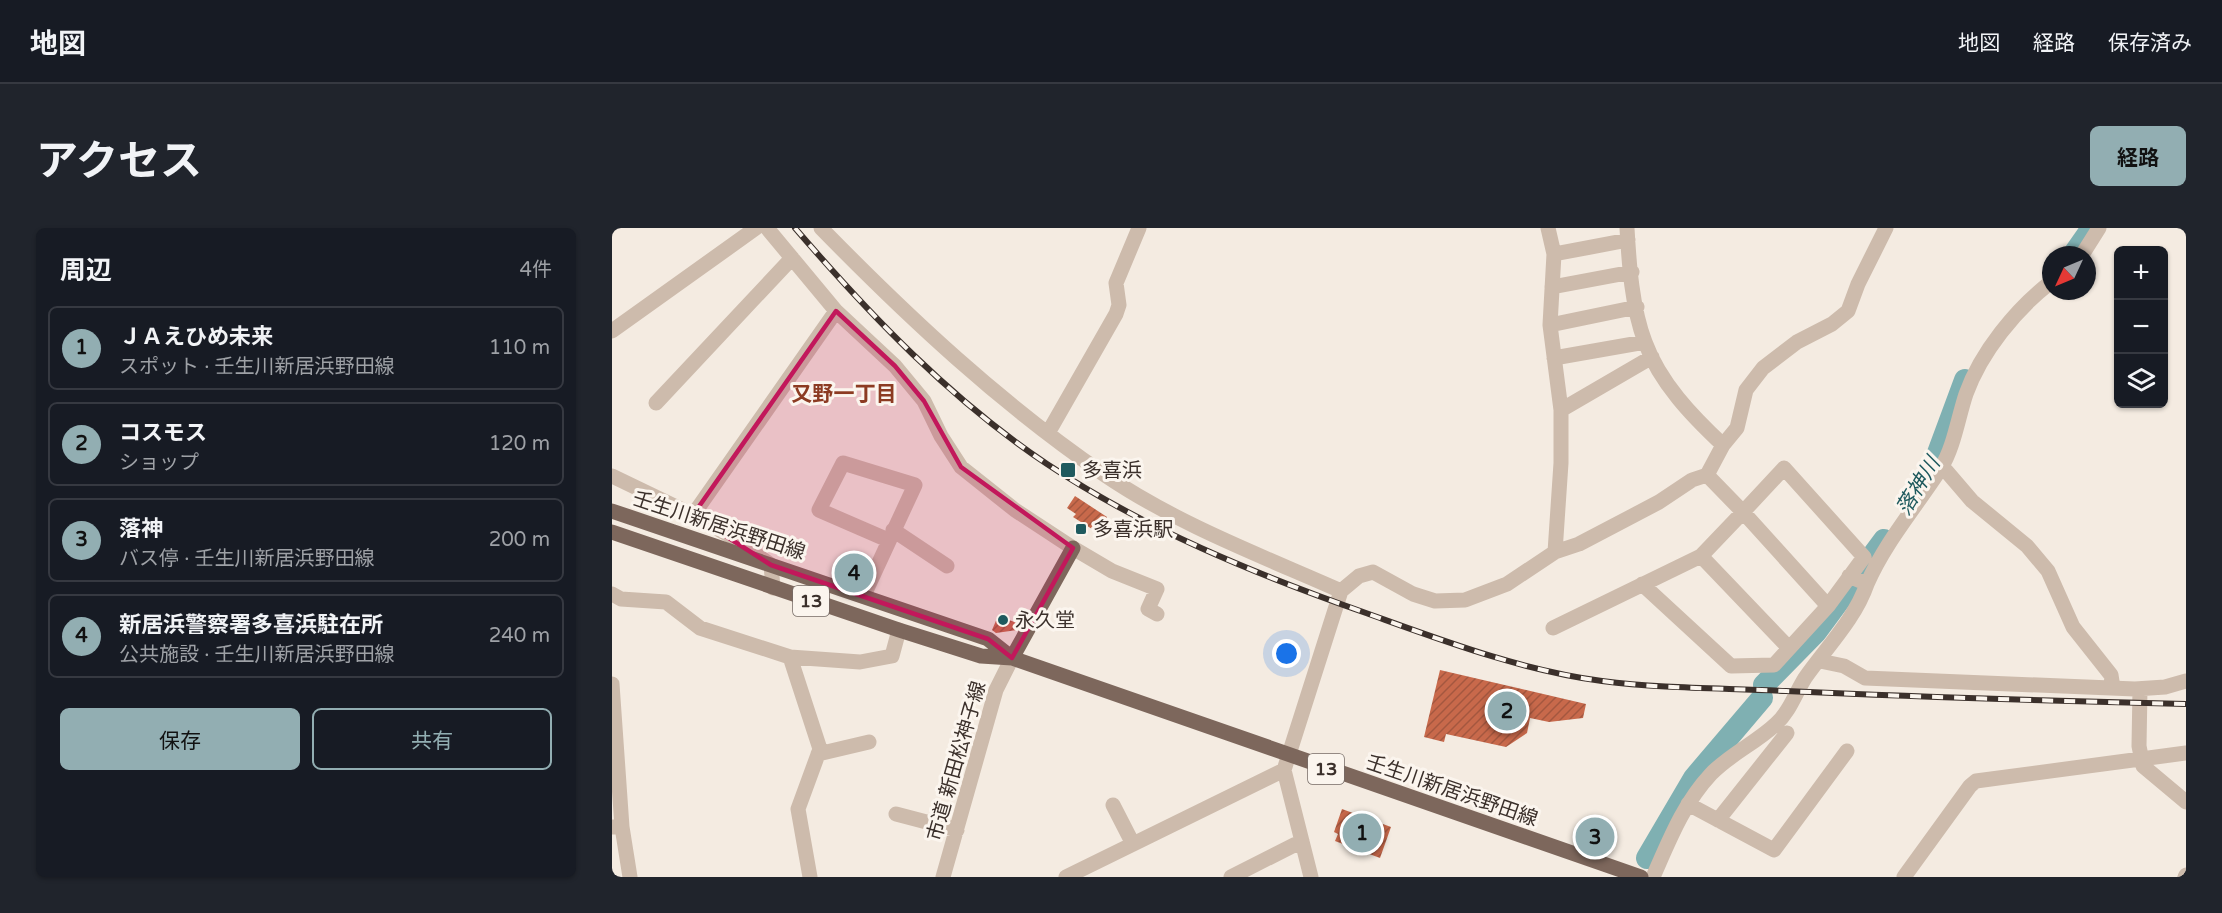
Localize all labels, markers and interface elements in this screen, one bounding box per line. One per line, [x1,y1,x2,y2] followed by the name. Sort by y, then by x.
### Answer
[30,27,86,61] text: 地図
[1958,31,2000,56] text: 地図
[2033,31,2075,56] text: 経路
[2108,31,2192,56] text: 保存済み
[2090,126,2186,186] button: 経路
[36,136,202,187] text: アクセス
[2042,246,2096,300] north arrow
[2114,246,2168,408] map controls
[2114,246,2168,300] button: +
[60,255,112,286] text: 周辺
[519,258,552,282] text: 4件
[2114,300,2168,354] button: −
[119,324,273,350] text: ＪＡえひめ未来
[75,336,88,360] text: 1
[489,336,550,360] text: 110 m
[2114,354,2168,408] button: layers
[119,355,395,379] text: スポット · 壬生川新居浜野田線
[792,382,897,407] district label: 又野一丁目
[119,420,207,446] text: コスモス
[75,432,88,456] text: 2
[489,432,550,456] text: 120 m
[119,451,199,475] text: ショップ
[1891,451,1946,520] water label: 落神川
[1082,459,1142,483] place label: 多喜浜
[1059,461,1077,479] marker: 多喜浜
[629,487,808,565] street label: 壬生川新居浜野田線
[119,516,163,542] text: 落神
[1093,518,1173,542] place label: 多喜浜駅
[1074,522,1088,536] marker: 多喜浜駅
[75,528,88,552] text: 3
[489,528,550,552] text: 200 m
[119,547,375,571] text: バス停 · 壬生川新居浜野田線
[834,550,874,596] pin: 4
[793,586,829,616] road number: 13
[1015,609,1075,633] place label: 永久堂
[119,612,383,638] text: 新居浜警察署多喜浜駐在所
[996,613,1010,627] marker: 永久堂
[75,624,88,648] text: 4
[489,624,550,648] text: 240 m
[1272,639,1301,668] your location
[119,643,395,667] text: 公共施設 · 壬生川新居浜野田線
[923,679,991,844] street label: 市道 新田松神子線
[1488,688,1526,734] pin: 2
[60,708,300,770] button: 保存
[312,708,552,770] button: 共有
[1363,750,1541,832] street label: 壬生川新居浜野田線
[1308,754,1344,784] road number: 13
[1342,810,1382,856] pin: 1
[1576,814,1614,860] pin: 3

